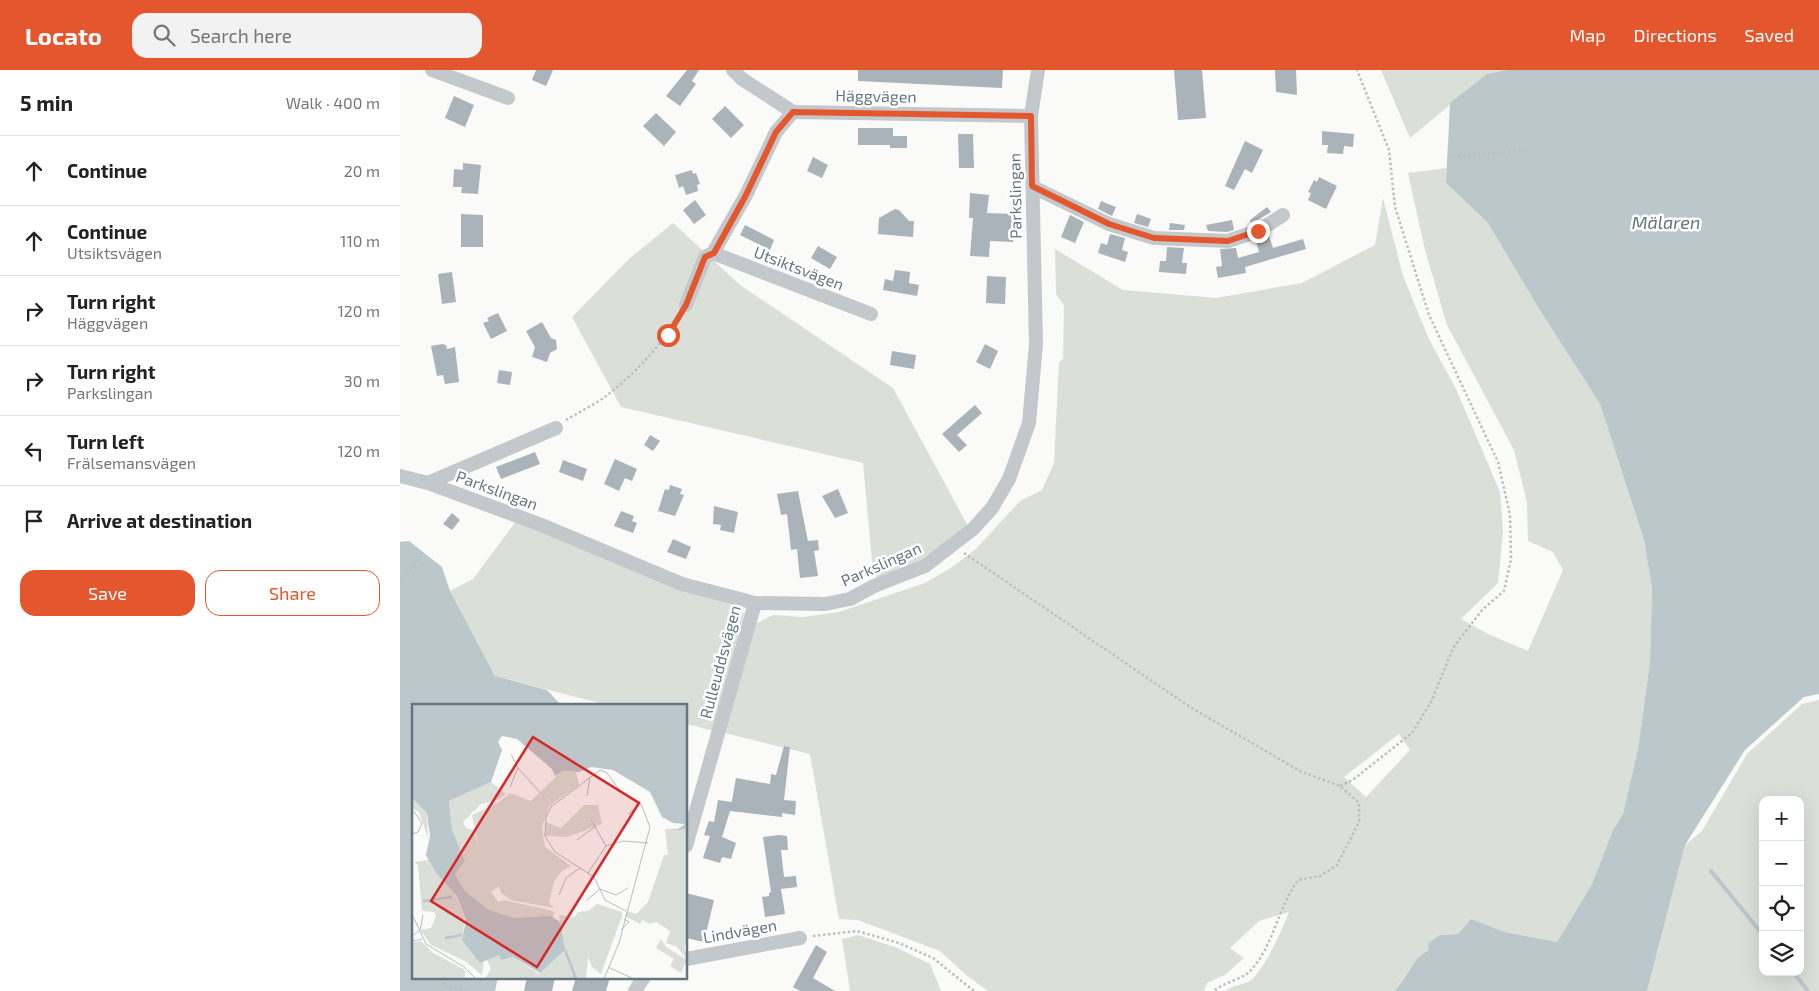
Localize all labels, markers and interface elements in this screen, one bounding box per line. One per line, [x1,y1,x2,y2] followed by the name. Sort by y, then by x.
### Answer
[132,13,482,58] search box
[25,21,102,50] text: Locato
[150,21,178,49] icon: search
[190,24,292,47] text: Search here
[1569,24,1606,46] text: Map
[1634,24,1717,46] text: Directions
[1745,24,1794,46] text: Saved
[835,85,917,106] street label: Häggvägen
[20,90,73,115] text: 5 min
[286,93,380,112] text: Walk · 400 m
[1004,153,1025,239] street label: Parkslingan
[20,157,48,185] icon: ahead
[67,159,147,182] text: Continue
[344,161,380,180] text: 20 m
[1632,211,1700,233] water label: Mälaren
[67,220,147,243] text: Continue
[1247,220,1270,243] route end
[20,227,48,255] icon: ahead
[340,231,380,250] text: 110 m
[751,242,847,293] street label: Utsiktsvägen
[67,243,162,262] text: Utsiktsvägen
[67,290,155,313] text: Turn right
[20,297,48,325] icon: right
[337,301,380,320] text: 120 m
[67,313,148,332] text: Häggvägen
[657,324,680,347] route start
[67,360,155,383] text: Turn right
[20,367,48,395] icon: right
[344,371,380,390] text: 30 m
[67,383,153,402] text: Parkslingan
[67,430,144,453] text: Turn left
[20,437,48,465] icon: left
[337,441,380,460] text: 120 m
[67,453,196,472] text: Frälsemansvägen
[454,466,541,513] street label: Parkslingan
[20,507,48,535] icon: arrive
[67,509,252,532] text: Arrive at destination
[838,537,924,590] street label: Parkslingan
[20,570,195,616] button: Save
[205,570,380,616] button: Share
[695,603,744,721] street label: Rulleuddsvägen
[412,704,688,978] inset map
[1759,796,1804,976] map controls
[1759,796,1804,841] button: +
[1759,841,1804,886] button: −
[1759,886,1804,931] button: locate
[702,915,778,946] street label: Lindvägen
[1759,931,1804,976] button: layers

